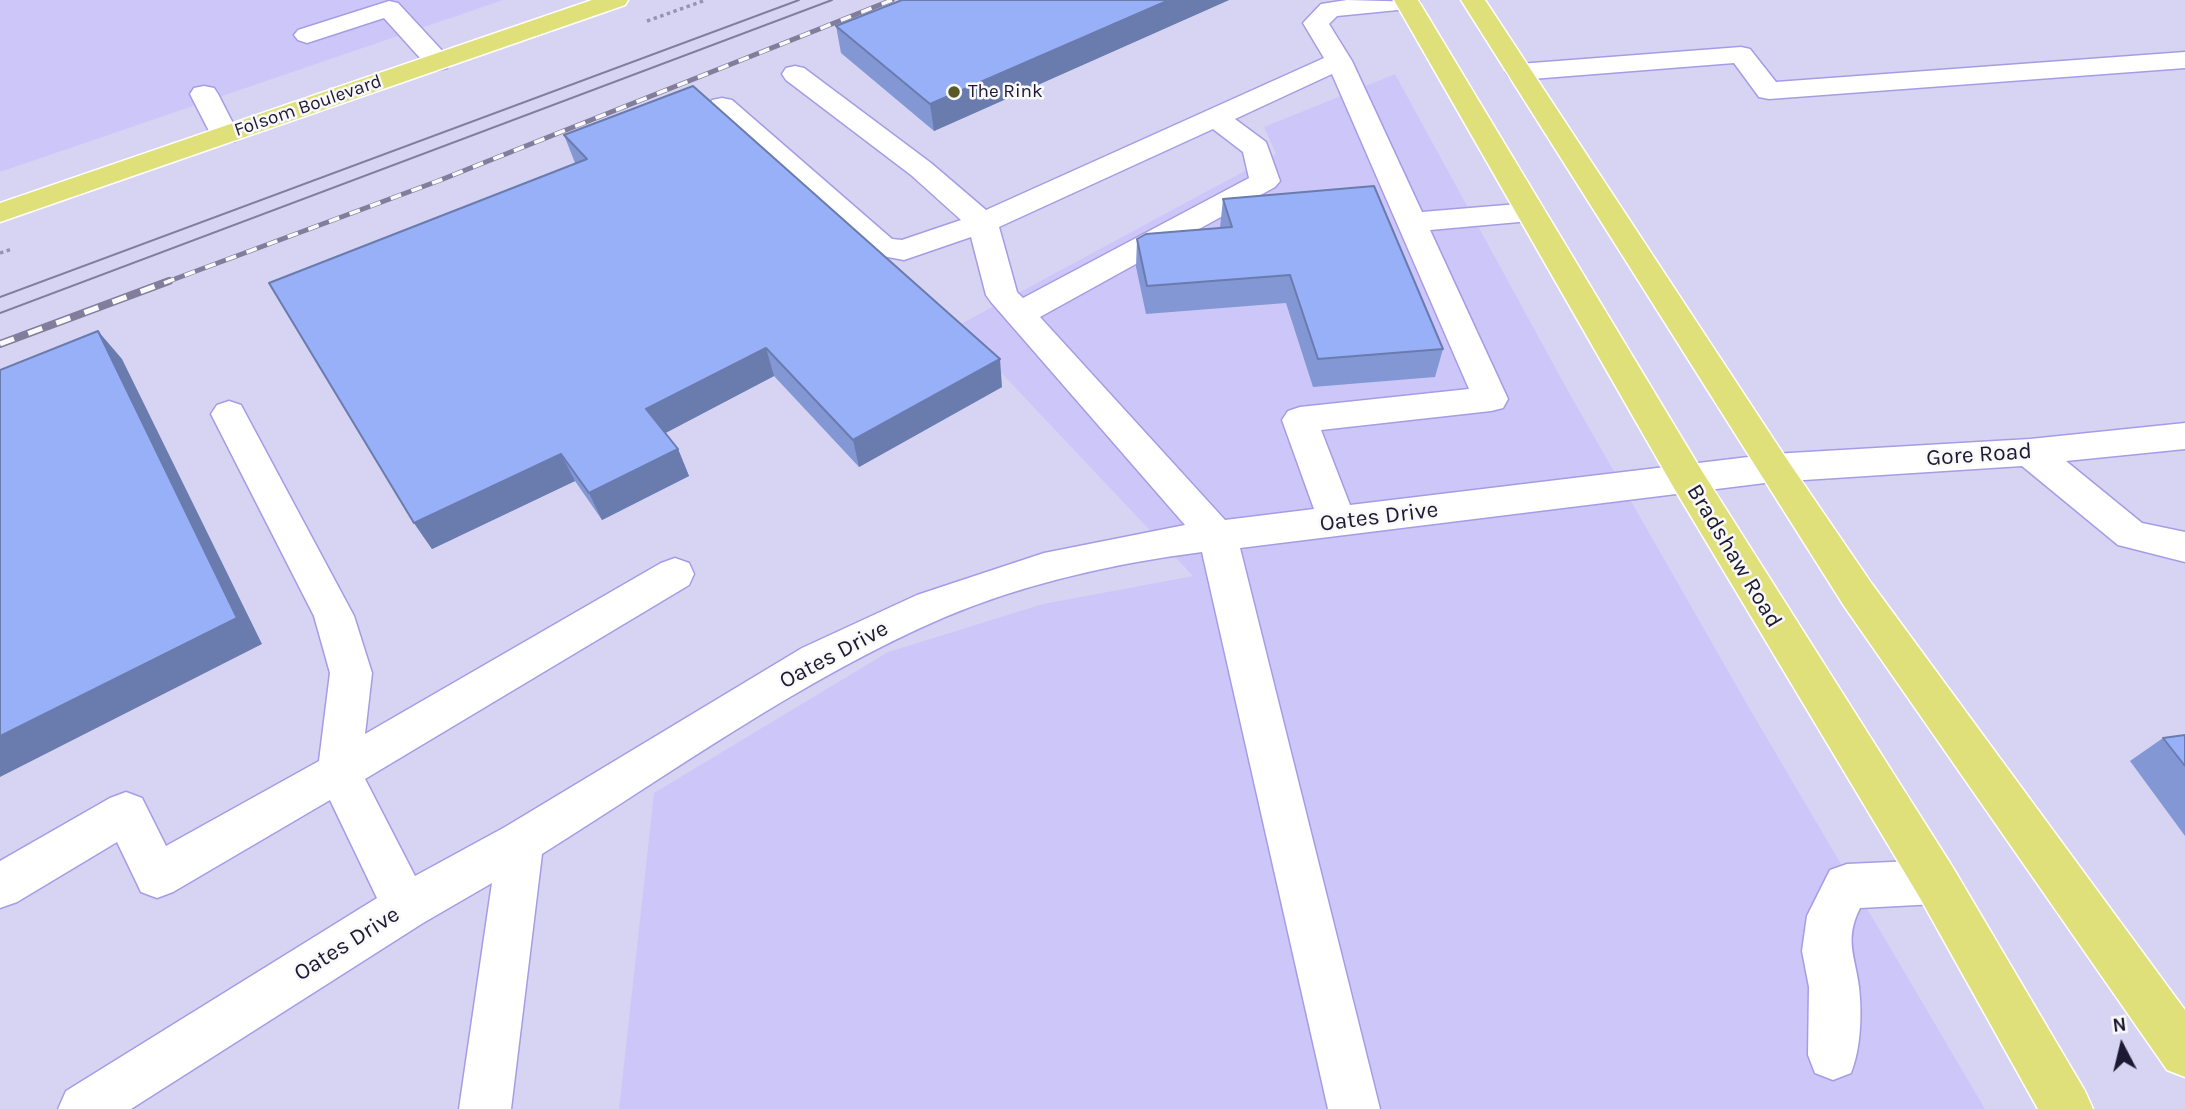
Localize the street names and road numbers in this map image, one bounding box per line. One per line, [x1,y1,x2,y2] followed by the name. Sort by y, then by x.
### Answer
[231,70,385,142] street label: Folsom Boulevard
[1925,438,2033,472] street label: Gore Road
[1680,479,1788,633] street label: Bradshaw Road
[1318,496,1440,538] street label: Oates Drive
[775,615,893,695] street label: Oates Drive
[289,901,405,987] street label: Oates Drive

